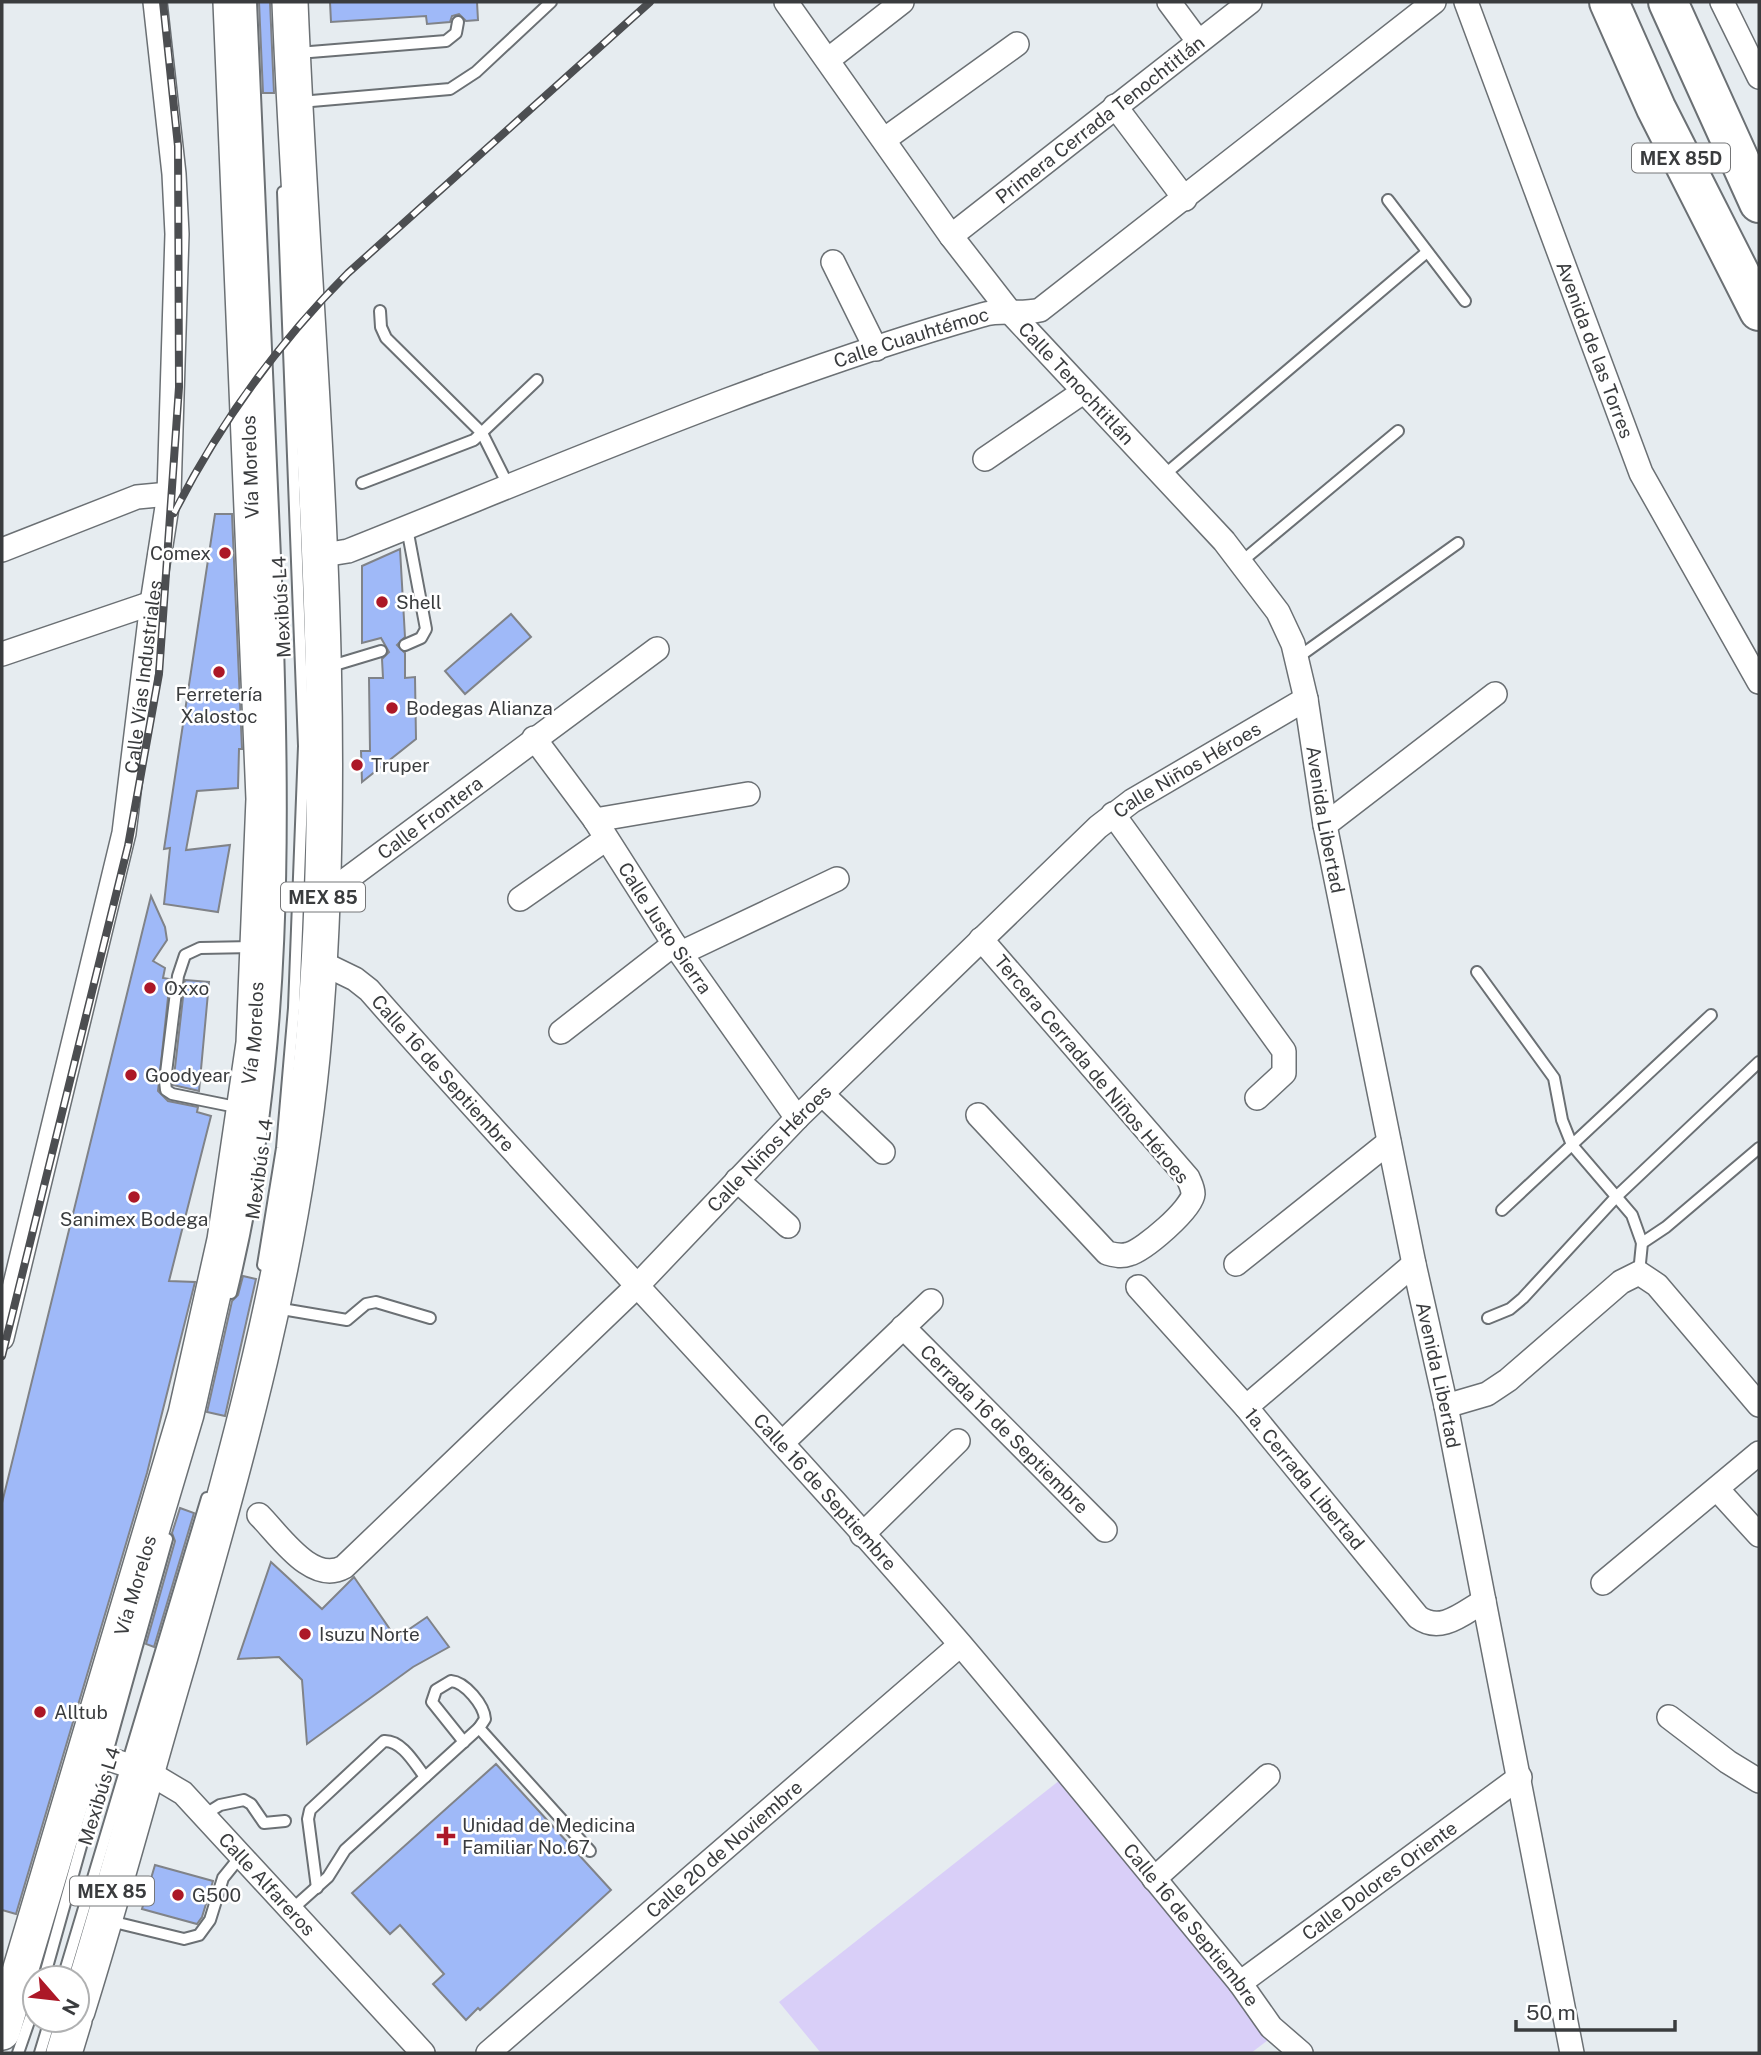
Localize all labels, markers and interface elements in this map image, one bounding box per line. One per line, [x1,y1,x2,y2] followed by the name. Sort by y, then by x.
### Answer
[991,31,1209,208] street label: Primera Cerrada Tenochtitlán
[1632,144,1730,173] road number: MEX 85D
[1552,258,1638,441] street label: Avenida de las Torres
[831,303,991,372] street label: Calle Cuauhtémoc
[1014,317,1139,449] street label: Calle Tenochtitlán
[237,415,263,519] street label: Vía Morelos
[150,542,211,564] place label: Comex
[217,545,233,561] marker: Comex
[267,556,295,658] street label: Mexibús L4
[120,578,166,775] street label: Calle Vías Industriales
[396,591,442,613] place label: Shell
[374,594,390,610] marker: Shell
[211,664,227,680] marker: Ferretería Xalostoc
[175,683,263,727] place label: Ferretería Xalostoc
[406,697,553,719] place label: Bodegas Alianza
[384,700,400,716] marker: Bodegas Alianza
[1109,717,1265,822] street label: Calle Niños Héroes
[1302,744,1349,895] street label: Avenida Libertad
[371,754,430,776] place label: Truper
[349,757,365,773] marker: Truper
[373,772,486,864] street label: Calle Frontera
[614,858,717,998] street label: Calle Justo Sierra
[281,882,365,912] road number: MEX 85
[990,950,1194,1188] street label: Tercera Cerrada de Niños Héroes
[164,977,209,999] place label: Oxxo
[142,980,158,996] marker: Oxxo
[237,981,268,1086] street label: Vía Morelos
[367,990,519,1156] street label: Calle 16 de Septiembre
[145,1064,230,1086] place label: Goodyear
[123,1067,139,1083] marker: Goodyear
[703,1080,835,1216] street label: Calle Niños Héroes
[241,1117,277,1221] street label: Mexibús L4
[126,1189,142,1205] marker: Sanimex Bodega
[60,1208,208,1230] place label: Sanimex Bodega
[1412,1300,1465,1450] street label: Avenida Libertad
[916,1340,1093,1518] street label: Cerrada 16 de Septiembre
[1240,1403,1369,1554] street label: 1a. Cerrada Libertad
[749,1409,901,1575] street label: Calle 16 de Septiembre
[110,1533,160,1638] street label: Vía Morelos
[319,1623,420,1645] place label: Isuzu Norte
[297,1626,313,1642] marker: Isuzu Norte
[54,1701,108,1723] place label: Alltub
[32,1704,48,1720] marker: Alltub
[74,1744,124,1848] street label: Mexibús L4
[642,1776,807,1922] street label: Calle 20 de Noviembre
[462,1814,635,1858] place label: Unidad de Medicina Familiar No.67
[1298,1816,1461,1945] street label: Calle Dolores Oriente
[436,1826,456,1846] marker: Unidad de Medicina Familiar No.67
[214,1828,320,1940] street label: Calle Alfareros
[1119,1839,1264,2010] street label: Calle 16 de Septiembre
[70,1877,154,1906] road number: MEX 85
[192,1884,241,1906] place label: G500
[170,1887,186,1903] marker: G500
[21,1964,91,2034] north arrow
[1516,1988,1675,2032] scale bar
[58,1995,84,2019] text: N
[1526,2000,1576,2025] text: 50 m

